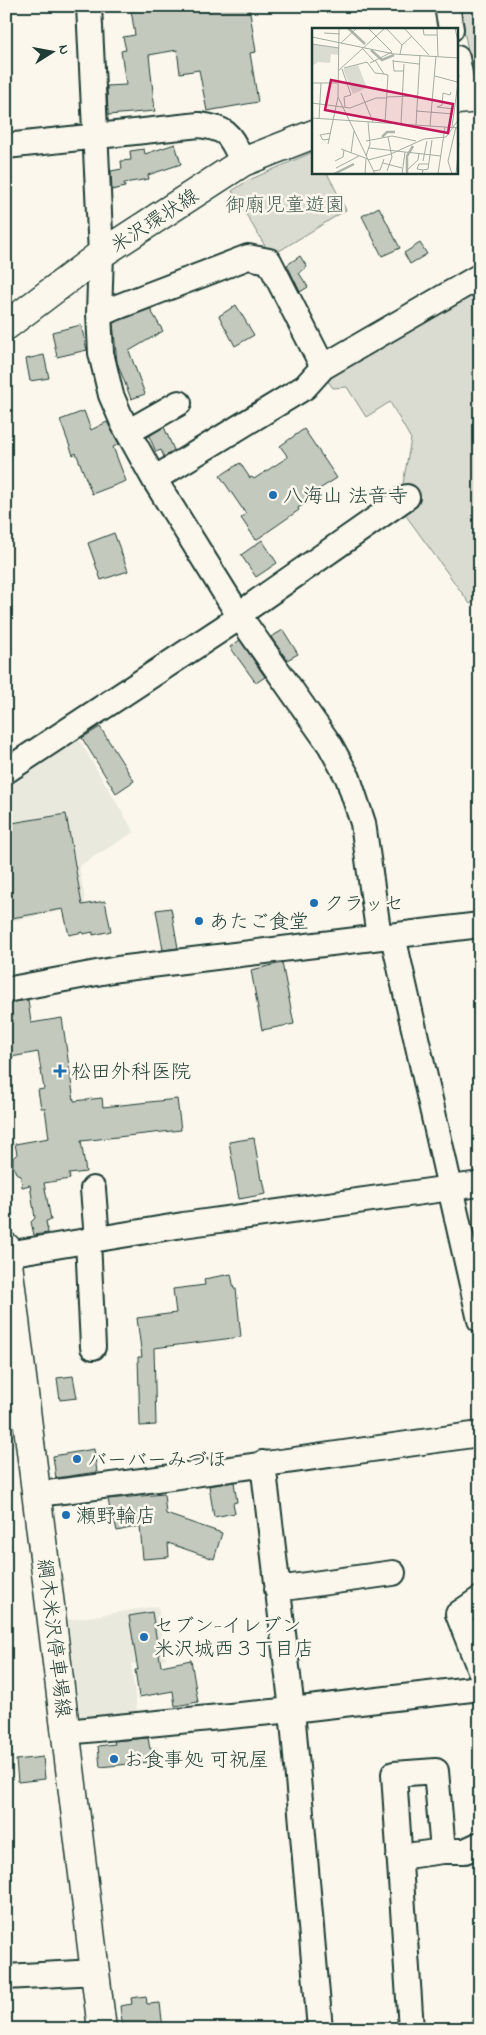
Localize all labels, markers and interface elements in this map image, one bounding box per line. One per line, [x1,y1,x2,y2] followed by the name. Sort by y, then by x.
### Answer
[28,28,78,78] north arrow
[312,28,458,174] inset map
[52,43,74,56] text: N
[106,183,205,261] street label: 米沢環状線
[225,192,345,221] park label: 御廟児童遊園
[283,483,408,512] place label: 八海山 法音寺
[267,489,279,501] marker: 八海山 法音寺
[324,891,404,920] place label: クラッセ
[308,897,320,909] marker: クラッセ
[209,909,309,938] place label: あたご食堂
[193,915,205,927] marker: あたご食堂
[71,1059,191,1088] place label: 松田外科医院
[53,1064,67,1078] marker: 松田外科医院
[87,1447,227,1476] place label: バーバーみづほ
[71,1453,83,1465] marker: バーバーみづほ
[76,1503,156,1532] place label: 瀬野輪店
[60,1509,72,1521] marker: 瀬野輪店
[28,1557,77,1719] street label: 綱木米沢停車場線
[154,1613,314,1665] place label: セブン-イレブン 米沢城西３丁目店
[138,1631,150,1643] marker: セブン-イレブン 米沢城西３丁目店
[124,1747,269,1776] place label: お食事処 可祝屋
[108,1753,120,1765] marker: お食事処 可祝屋

